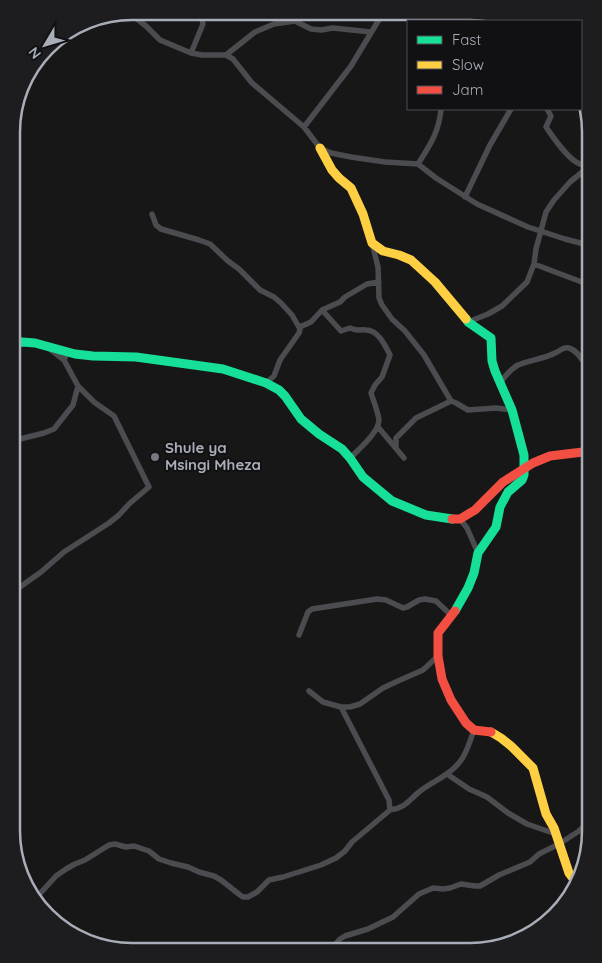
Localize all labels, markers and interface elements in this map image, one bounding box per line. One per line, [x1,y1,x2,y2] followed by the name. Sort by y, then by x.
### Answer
[20,20,70,70] north arrow
[407,20,582,110] legend
[452,30,481,49] text: Fast
[24,43,45,63] text: N
[452,55,484,74] text: Slow
[452,80,483,99] text: Jam
[165,438,261,474] place label: Shule ya Msingi Mheza
[149,451,161,463] marker: Shule ya Msingi Mheza

